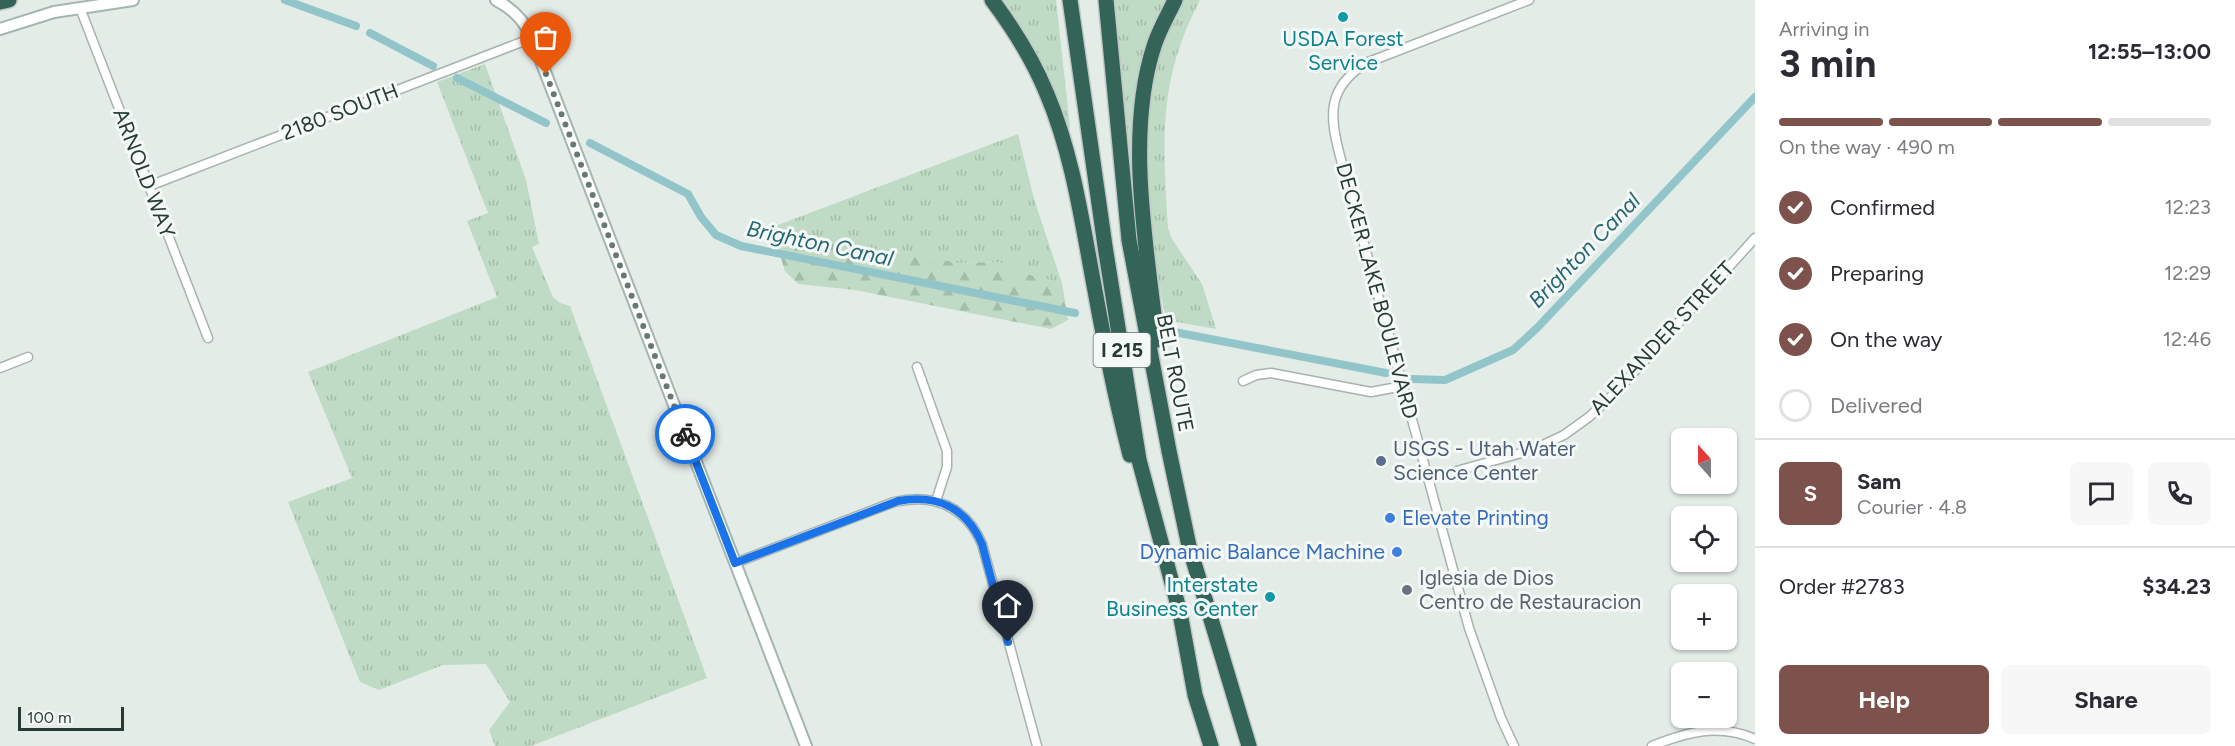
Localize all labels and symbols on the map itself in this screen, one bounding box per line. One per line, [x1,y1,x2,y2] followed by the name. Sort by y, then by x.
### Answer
[1336,10,1350,24] marker: USDA Forest Service
[520,12,571,74] pin
[1282,26,1404,75] place label: USDA Forest Service
[278,78,402,145] street label: 2180 SOUTH
[108,105,181,241] street label: ARNOLD WAY
[1331,160,1424,422] street label: DECKER LAKE BOULEVARD
[1523,187,1646,313] water label: Brighton Canal
[744,215,896,272] water label: Brighton Canal
[1584,256,1739,419] street label: ALEXANDER STREET
[1152,312,1199,434] street label: BELT ROUTE
[1094,333,1150,367] road number: I 215
[655,404,715,464] courier
[1671,428,1737,494] north arrow
[1393,436,1576,485] place label: USGS - Utah Water Science Center
[1374,454,1388,468] marker: USGS - Utah Water Science Center
[1402,505,1549,530] place label: Elevate Printing
[1383,511,1397,525] marker: Elevate Printing
[1140,539,1385,564] place label: Dynamic Balance Machine
[1390,545,1404,559] marker: Dynamic Balance Machine
[1419,565,1641,614] place label: Iglesia de Dios Centro de Restauracion
[1106,572,1258,621] place label: Interstate Business Center
[982,580,1033,642] pin
[1400,583,1414,597] marker: Iglesia de Dios Centro de Restauracion
[1263,590,1277,604] marker: Interstate Business Center
[18,704,124,732] scale bar

